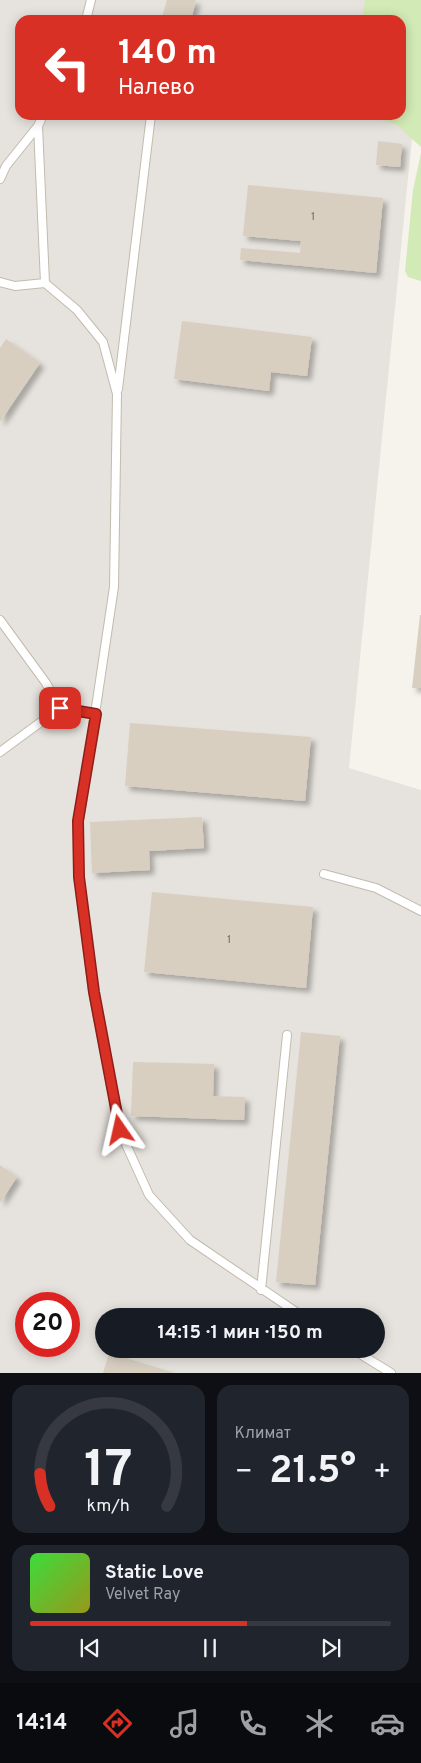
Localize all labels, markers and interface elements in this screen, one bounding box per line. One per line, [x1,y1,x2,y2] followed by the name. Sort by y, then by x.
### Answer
[118,32,217,76] text: 140 m
[35,35,100,100] icon: left
[118,75,195,102] text: Налево
[311,210,315,224] house number: 1
[39,687,81,729] pin
[46,694,74,722] icon: arrive
[227,933,231,947] house number: 1
[93,1103,145,1155] position arrow
[15,1292,80,1357] speed limit sign: 20
[157,1321,323,1345] text: 14:15 · 1 мин · 150 m
[235,1424,291,1444] text: Климат
[84,1439,133,1505] text: 17
[269,1448,356,1497] text: 21.5°
[235,1455,253,1491] text: −
[373,1455,391,1491] text: +
[87,1495,130,1518] text: km/h
[105,1561,204,1585] text: Static Love
[105,1585,180,1605] text: Velvet Ray
[76,1634,104,1662] icon: previous
[196,1634,224,1662] icon: pause
[317,1634,345,1662] icon: next
[100,1706,135,1741] icon: directions
[167,1706,202,1741] icon: music
[235,1706,270,1741] icon: phone
[302,1706,337,1741] icon: climate
[370,1706,405,1741] icon: car
[16,1710,67,1737] text: 14:14

